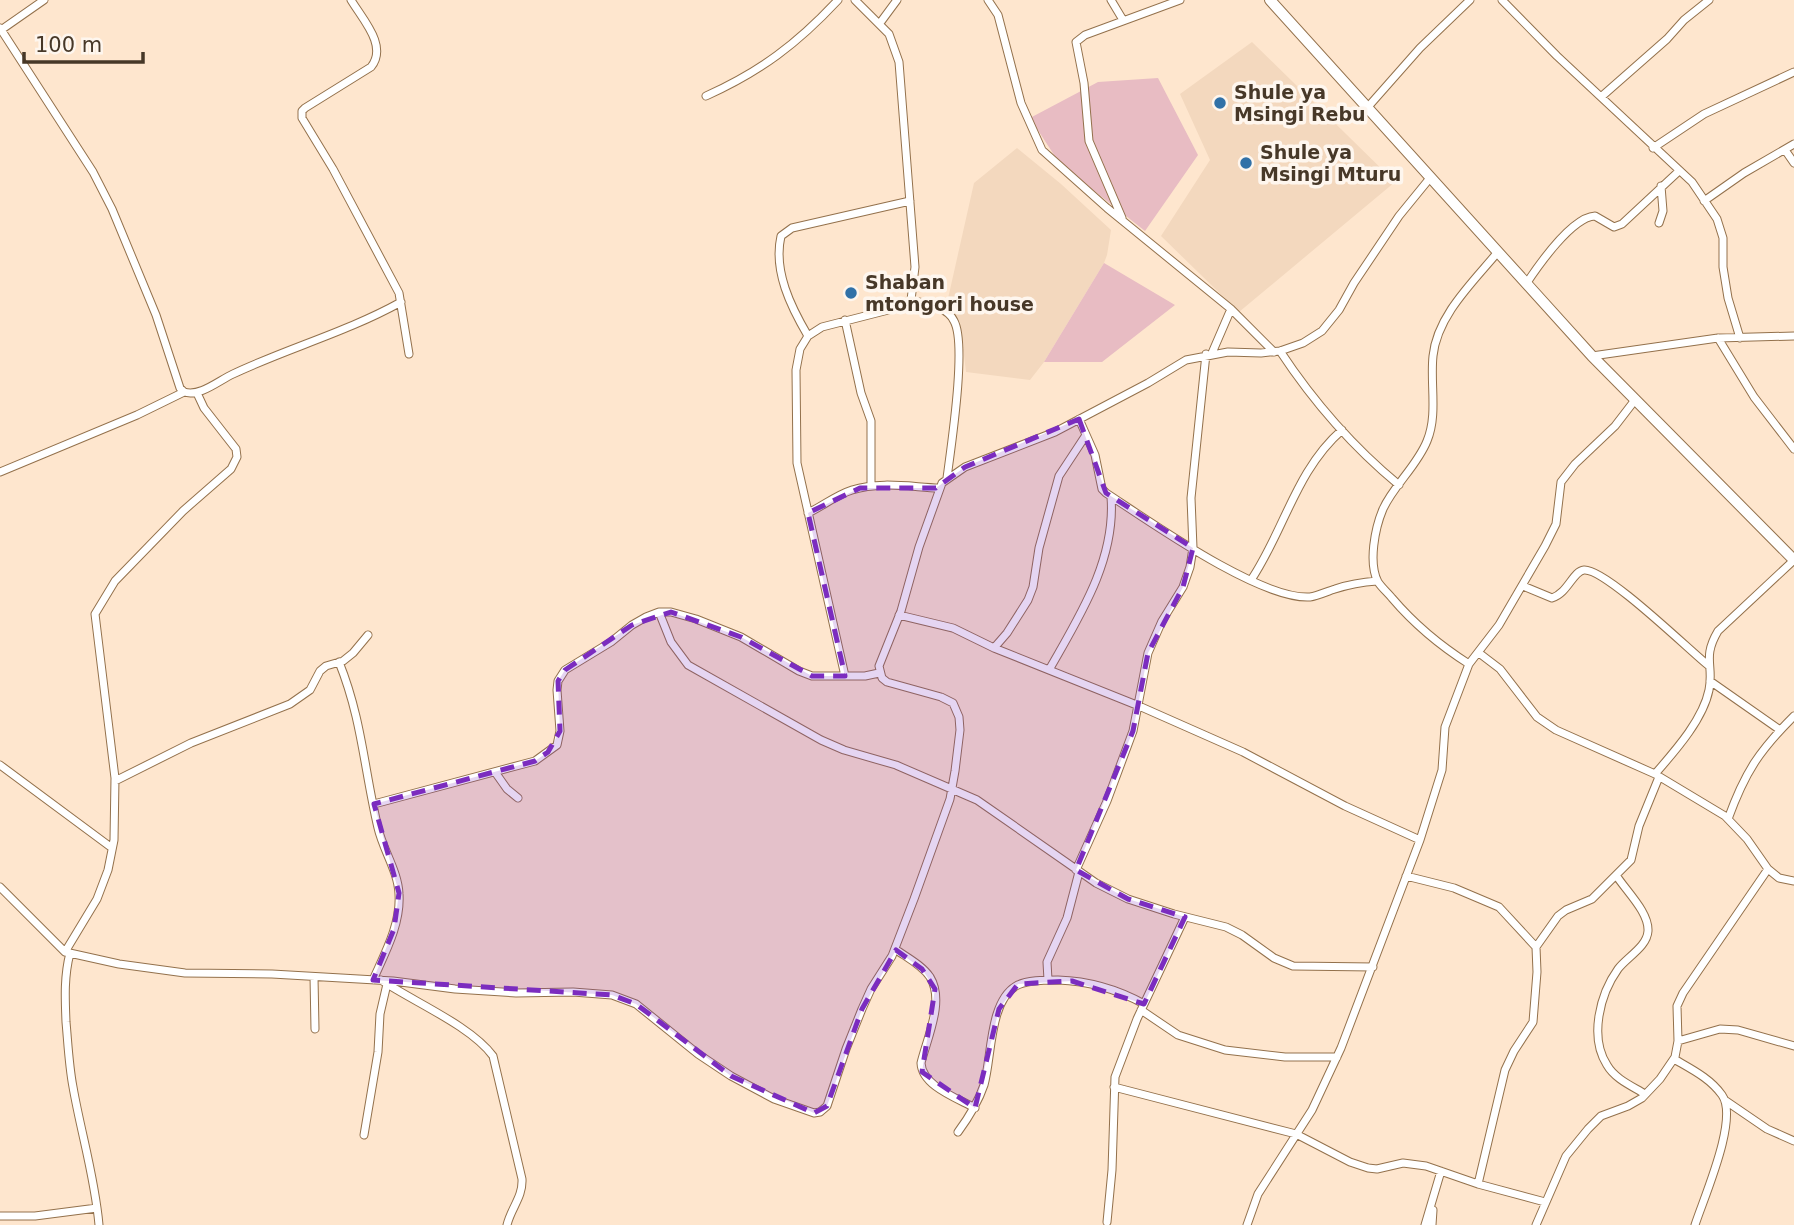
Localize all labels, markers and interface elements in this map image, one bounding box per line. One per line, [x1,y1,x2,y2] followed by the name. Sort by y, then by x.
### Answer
[24,21,144,65] scale bar
[35,33,102,57] text: 100 m
[1234,81,1366,125] place label: Shule ya Msingi Rebu
[1212,95,1228,111] marker: Shule ya Msingi Rebu
[1260,141,1401,185] place label: Shule ya Msingi Mturu
[1238,155,1254,171] marker: Shule ya Msingi Mturu
[865,271,1034,315] place label: Shaban mtongori house
[843,285,859,301] marker: Shaban mtongori house

